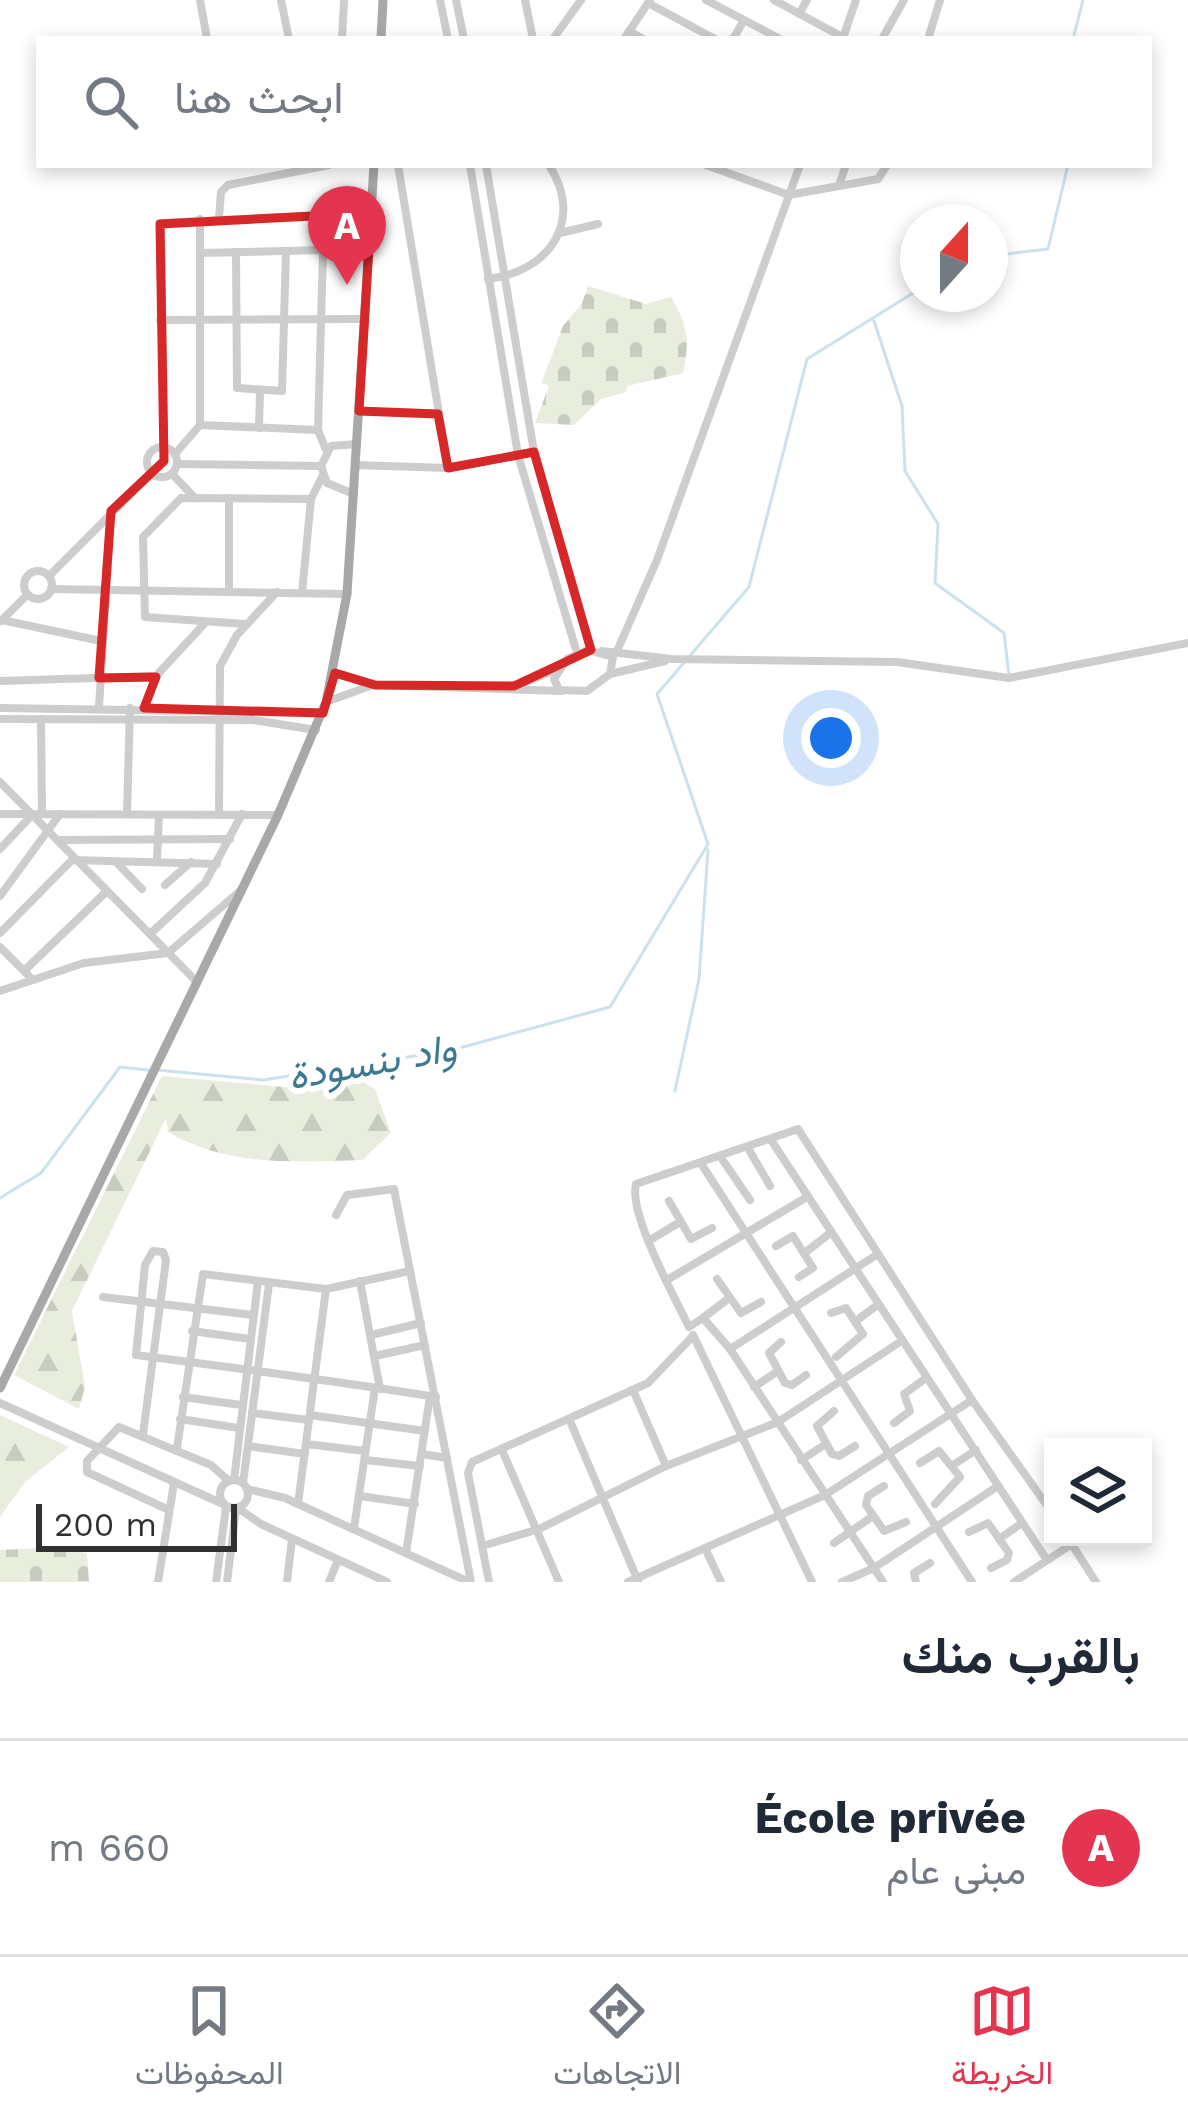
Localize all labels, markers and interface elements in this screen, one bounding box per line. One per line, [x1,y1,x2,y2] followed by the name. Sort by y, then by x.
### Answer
[36,36,1152,168] search box
[78,69,144,135] icon: search
[174,71,344,124] text: ابحث هنا
[308,186,386,285] pin: A
[900,204,1008,312] north arrow
[801,708,861,768] your location
[285,1025,460,1100] water label: واد بنسودة
[1044,1438,1152,1546] map controls
[1044,1438,1152,1546] button: layers
[36,1498,237,1551] scale bar
[54,1505,157,1544] text: 200 m
[901,1626,1140,1685] text: بالقرب منك
[754,1791,1026,1844] text: École privée
[48,1825,170,1870] text: 660 m
[1088,1825,1114,1870] text: A
[886,1848,1026,1893] text: مبنى عام
[135,1978,284,2102] tab: المحفوظات
[553,1978,681,2102] tab: الاتجاهات
[951,1978,1053,2102] tab: الخريطة

